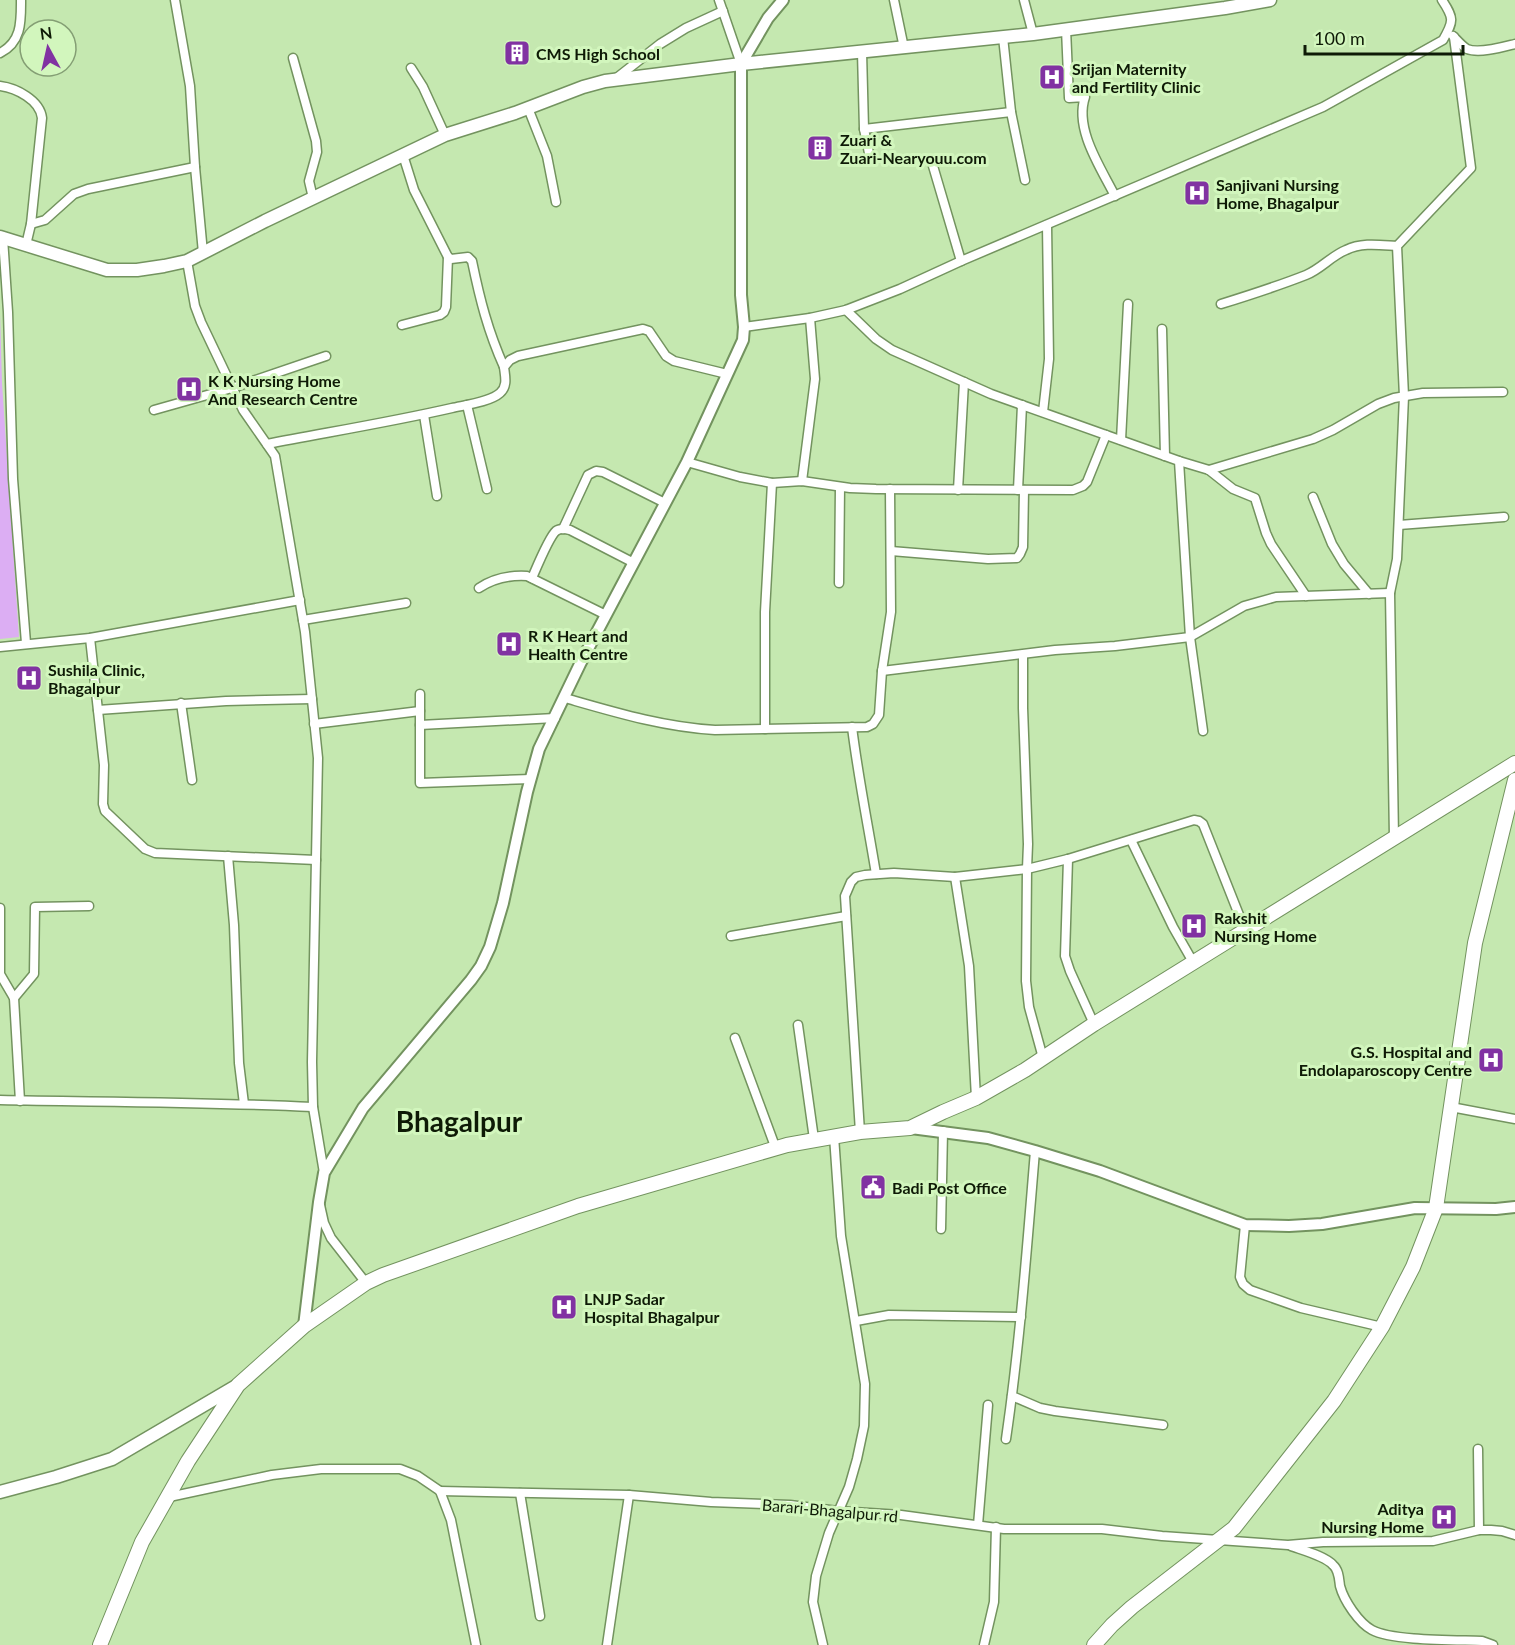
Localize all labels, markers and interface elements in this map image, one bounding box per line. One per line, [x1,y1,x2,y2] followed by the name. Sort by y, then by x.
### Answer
[18,18,78,78] north arrow
[1305,18,1462,56] scale bar
[38,22,53,43] text: N
[1314,27,1365,49] text: 100 m
[502,38,532,68] building icon: CMS High School
[536,44,660,63] place label: CMS High School
[1072,59,1201,96] place label: Srijan Maternity and Fertility Clinic
[1037,62,1067,92] hospital icon: Srijan Maternity and Fertility Clinic
[840,130,987,167] place label: Zuari & Zuari-Nearyouu.com
[805,133,835,163] building icon: Zuari & Zuari-Nearyouu.com
[1216,175,1340,212] place label: Sanjivani Nursing Home, Bhagalpur
[1182,178,1212,208] hospital icon: Sanjivani Nursing Home, Bhagalpur
[207,371,358,408] place label: K K Nursing Home And Research Centre
[174,374,204,404] hospital icon: K K Nursing Home And Research Centre
[528,626,628,663] place label: R K Heart and Health Centre
[494,629,524,659] hospital icon: R K Heart and Health Centre
[48,660,145,697] place label: Sushila Clinic, Bhagalpur
[14,663,44,693] hospital icon: Sushila Clinic, Bhagalpur
[1214,908,1317,945] place label: Rakshit Nursing Home
[1179,911,1209,941] hospital icon: Rakshit Nursing Home
[1299,1042,1472,1079] place label: G.S. Hospital and Endolaparoscopy Centre
[1476,1045,1506,1075] hospital icon: G.S. Hospital and Endolaparoscopy Centre
[396,1104,523,1138] district label: Bhagalpur
[858,1172,888,1202] public building icon: Badi Post Office
[892,1178,1007,1197] place label: Badi Post Office
[584,1289,720,1326] place label: LNJP Sadar Hospital Bhagalpur
[549,1292,579,1322] hospital icon: LNJP Sadar Hospital Bhagalpur
[761,1495,899,1525] street label: Barari-Bhagalpur rd
[1321,1499,1424,1536] place label: Aditya Nursing Home
[1429,1502,1459,1532] hospital icon: Aditya Nursing Home

